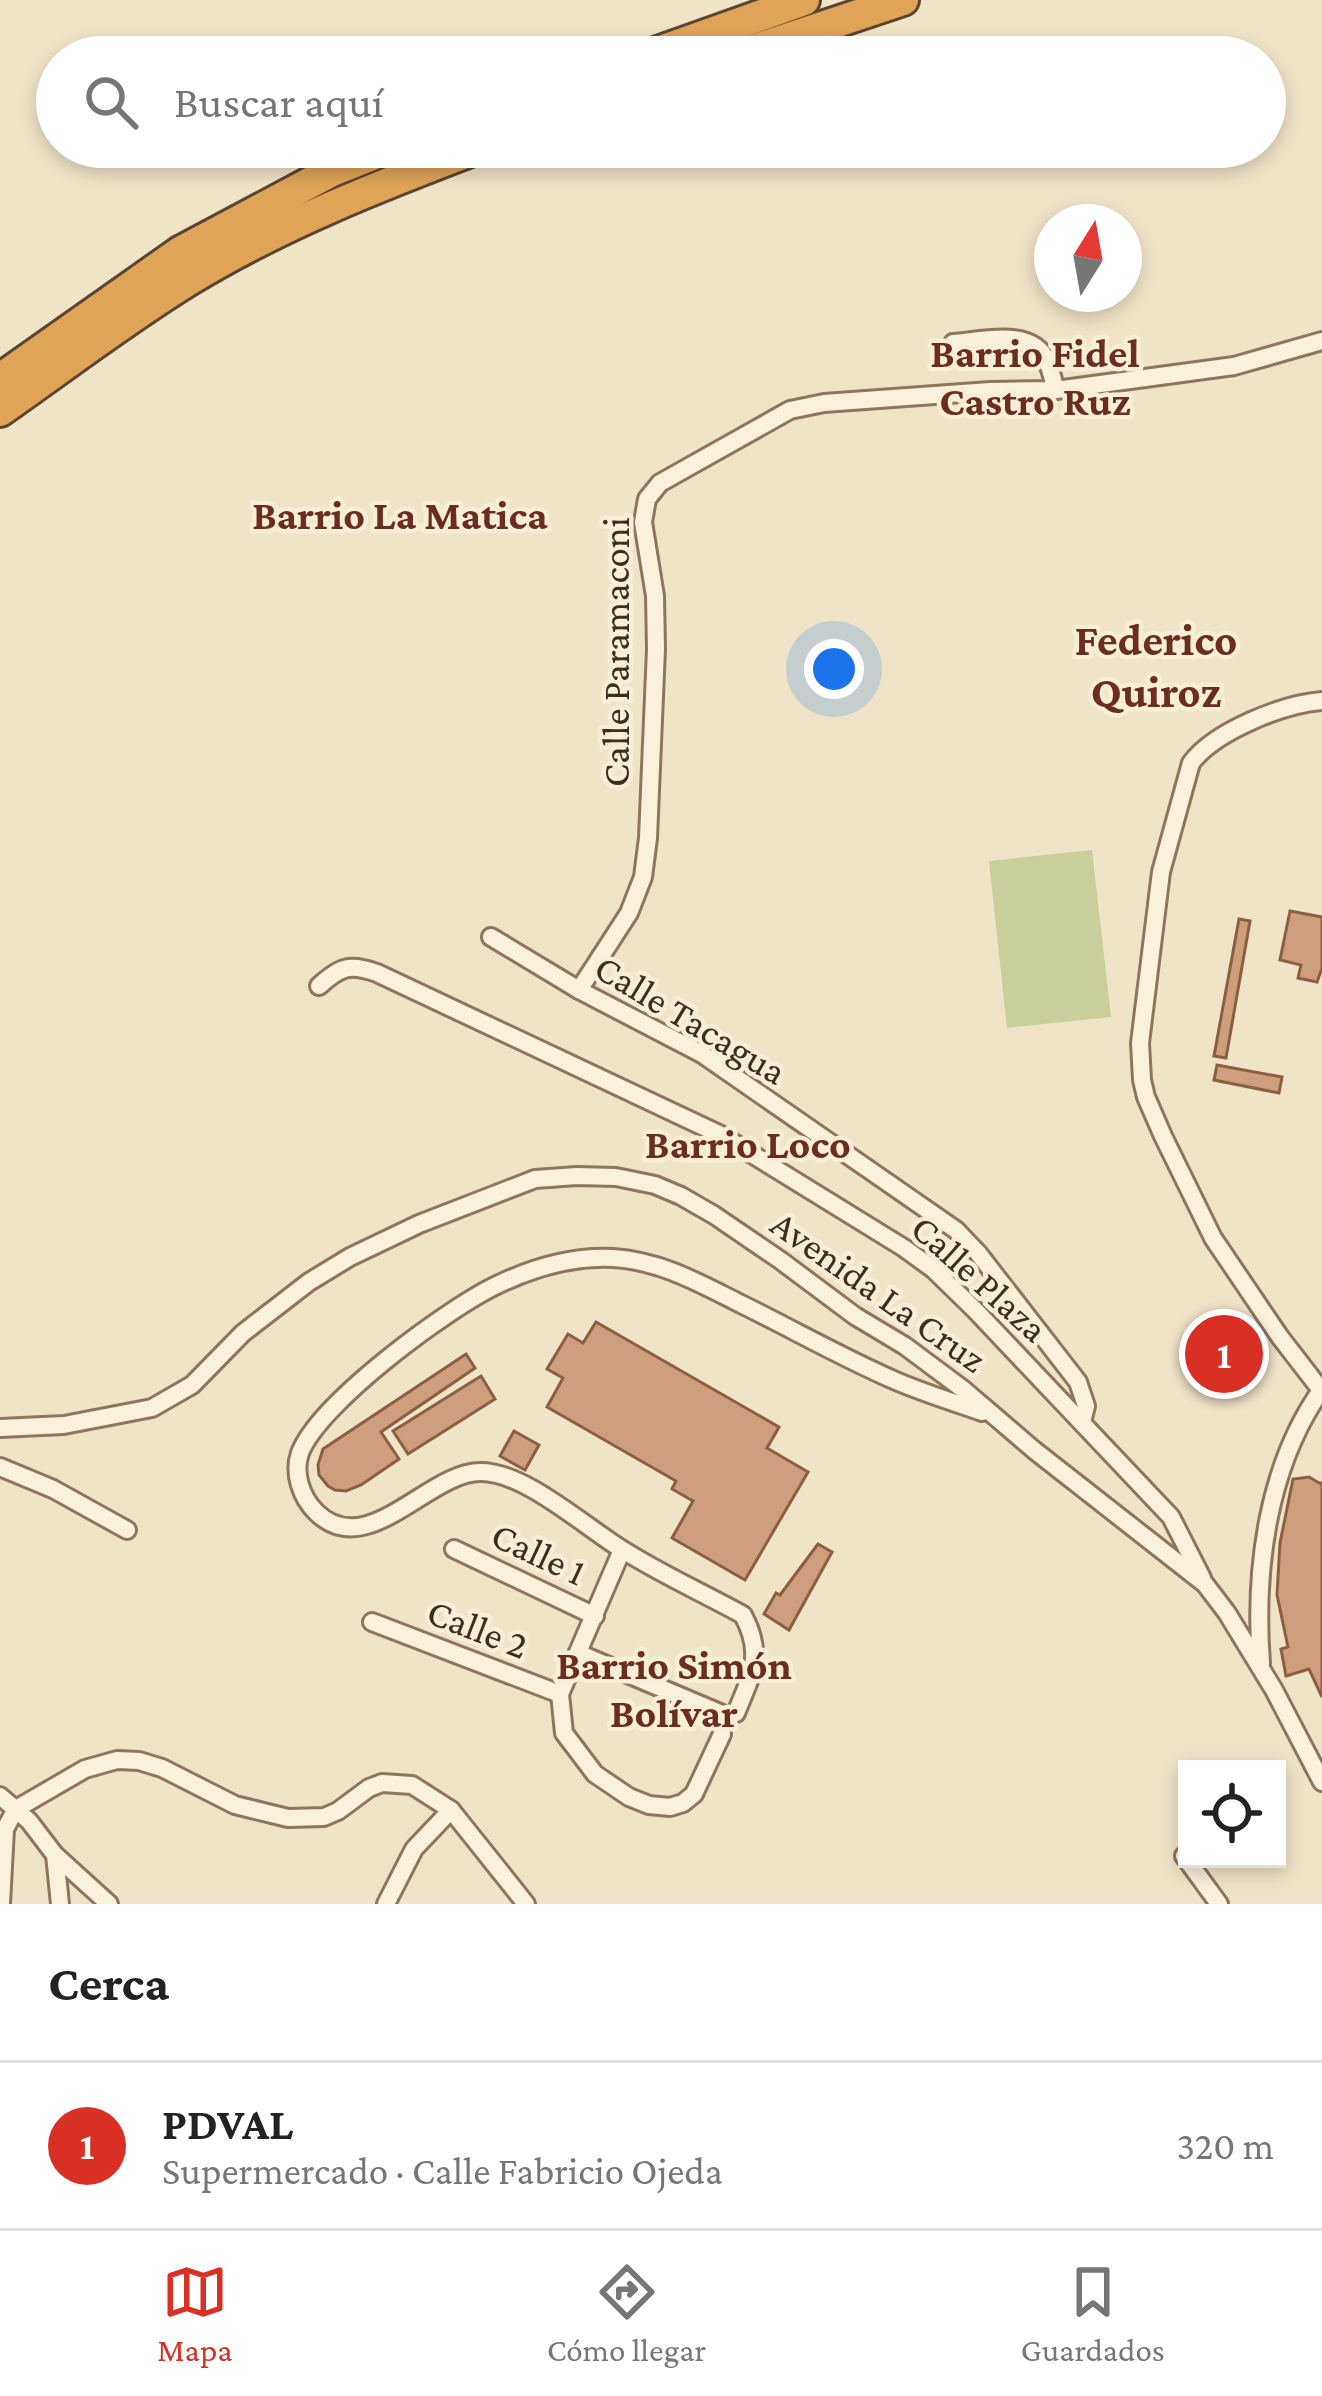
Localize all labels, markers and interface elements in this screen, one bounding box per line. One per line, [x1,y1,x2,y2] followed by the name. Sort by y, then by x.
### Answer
[36,36,1286,168] search box
[78,69,144,135] icon: search
[174,77,384,127] text: Buscar aquí
[1034,204,1142,312] north arrow
[930,329,1140,424] district label: Barrio Fidel Castro Ruz
[252,491,548,538] district label: Barrio La Matica
[594,517,637,787] street label: Calle Paramaconi
[1074,615,1238,717] district label: Federico Quiroz
[804,639,864,699] your location
[587,945,794,1094] street label: Calle Tacagua
[645,1120,851,1167] district label: Barrio Loco
[763,1201,995,1381] street label: Avenida La Cruz
[903,1206,1057,1350] street label: Calle Plaza
[1185,1309,1263,1399] pin: 1
[485,1513,593,1593] street label: Calle 1
[422,1589,534,1667] street label: Calle 2
[556,1641,792,1736] district label: Barrio Simón Bolívar
[1178,1760,1286,1868] map controls
[1178,1760,1286,1868] button: locate
[48,1954,169,2011] text: Cerca
[162,2099,293,2149] text: PDVAL
[80,2124,94,2167] text: 1
[1176,2124,1274,2167] text: 320 m
[162,2149,723,2192] text: Supermercado · Calle Fabricio Ojeda
[157,2259,232,2368] tab: Mapa
[547,2259,706,2368] tab: Cómo llegar
[1021,2259,1165,2368] tab: Guardados

